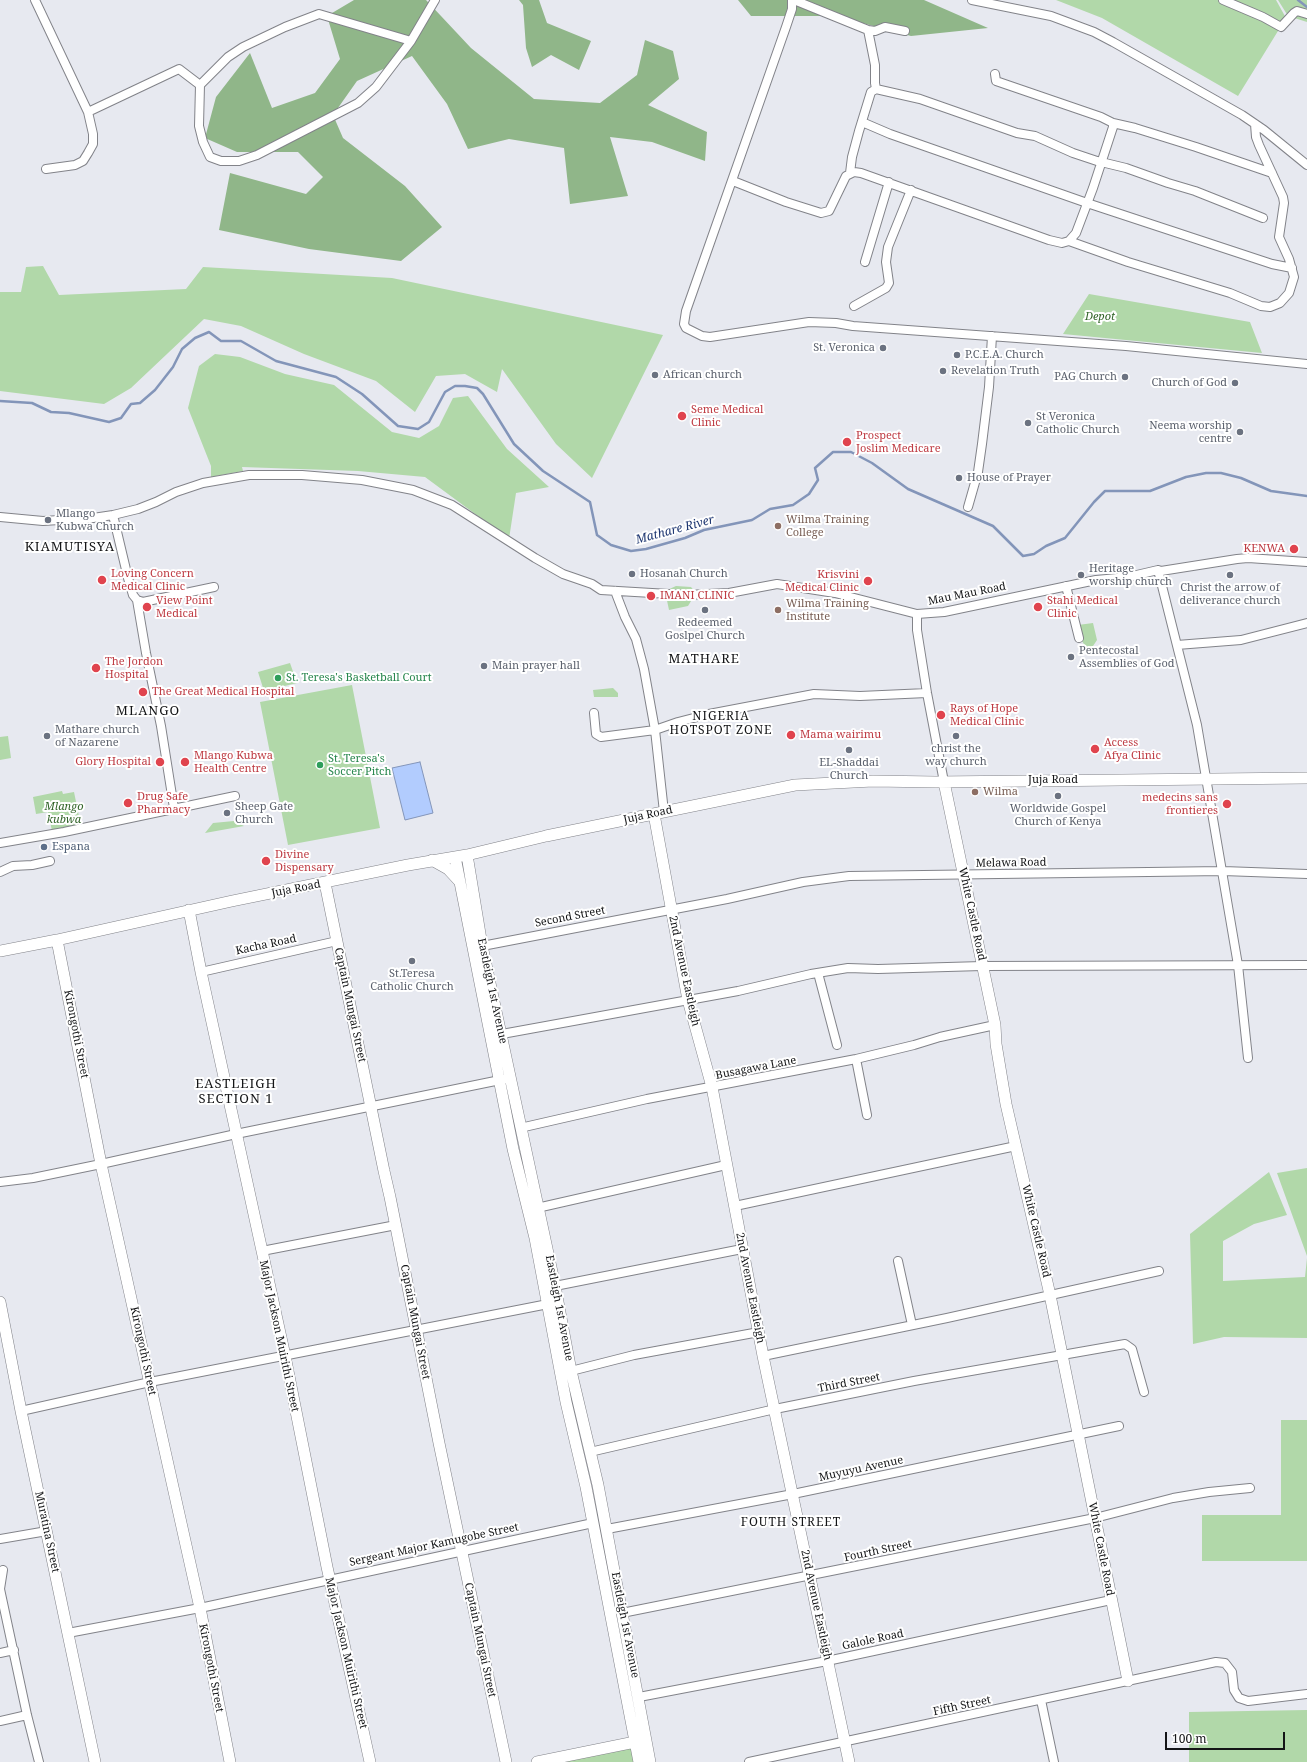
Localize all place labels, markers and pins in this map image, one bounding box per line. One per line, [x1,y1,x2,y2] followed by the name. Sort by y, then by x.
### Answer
[813,341,875,355] place label: St. Veronica
[878,343,888,353] marker: St. Veronica
[965,348,1044,362] place label: P.C.E.A. Church
[952,350,962,360] marker: P.C.E.A. Church
[951,364,1039,378] place label: Revelation Truth
[938,366,948,376] marker: Revelation Truth
[663,368,742,382] place label: African church
[650,370,660,380] marker: African church
[1054,370,1117,384] place label: PAG Church
[1120,372,1130,382] marker: PAG Church
[1152,376,1227,390] place label: Church of God
[1230,378,1240,388] marker: Church of God
[691,403,764,429] place label: Seme Medical Clinic
[676,410,688,422] marker: Seme Medical Clinic
[1036,410,1120,436] place label: St Veronica Catholic Church
[1023,418,1033,428] marker: St Veronica Catholic Church
[1149,419,1232,445] place label: Neema worship centre
[1235,427,1245,437] marker: Neema worship centre
[856,429,941,455] place label: Prospect Joslim Medicare
[841,436,853,448] marker: Prospect Joslim Medicare
[967,471,1051,485] place label: House of Prayer
[954,473,964,483] marker: House of Prayer
[56,507,134,533] place label: Mlango Kubwa Church
[786,513,869,539] place label: Wilma Training College
[43,515,53,525] marker: Mlango Kubwa Church
[773,521,783,531] marker: Wilma Training College
[1244,542,1285,556] place label: KENWA
[1288,543,1300,555] marker: KENWA
[1089,562,1172,588] place label: Heritage worship church
[111,567,194,593] place label: Loving Concern Medical Clinic
[640,567,728,581] place label: Hosanah Church
[785,568,859,594] place label: Krisvini Medical Clinic
[627,569,637,579] marker: Hosanah Church
[1076,570,1086,580] marker: Heritage worship church
[1225,570,1235,580] marker: Christ the arrow of deliverance church
[96,574,108,586] marker: Loving Concern Medical Clinic
[862,575,874,587] marker: Krisvini Medical Clinic
[1179,581,1281,607] place label: Christ the arrow of deliverance church
[660,589,734,603] place label: IMANI CLINIC
[645,590,657,602] marker: IMANI CLINIC
[156,594,213,620] place label: View Point Medical
[1047,594,1118,620] place label: Stahi Medical Clinic
[786,597,869,623] place label: Wilma Training Institute
[141,601,153,613] marker: View Point Medical
[1032,601,1044,613] marker: Stahi Medical Clinic
[700,605,710,615] marker: Redeemed Goslpel Church
[773,605,783,615] marker: Wilma Training Institute
[665,616,745,642] place label: Redeemed Goslpel Church
[1079,644,1175,670] place label: Pentecostal Assemblies of God
[1066,652,1076,662] marker: Pentecostal Assemblies of God
[105,655,163,681] place label: The Jordon Hospital
[492,659,580,673] place label: Main prayer hall
[479,661,489,671] marker: Main prayer hall
[90,662,102,674] marker: The Jordon Hospital
[286,671,432,685] place label: St. Teresa's Basketball Court
[273,673,283,683] marker: St. Teresa's Basketball Court
[152,685,294,699] place label: The Great Medical Hospital
[137,686,149,698] marker: The Great Medical Hospital
[950,702,1024,728] place label: Rays of Hope Medical Clinic
[935,709,947,721] marker: Rays of Hope Medical Clinic
[55,723,139,749] place label: Mathare church of Nazarene
[800,728,881,742] place label: Mama wairimu
[785,729,797,741] marker: Mama wairimu
[42,731,52,741] marker: Mathare church of Nazarene
[951,731,961,741] marker: christ the way church
[1104,736,1161,762] place label: Access Afya Clinic
[925,742,987,768] place label: christ the way church
[1089,743,1101,755] marker: Access Afya Clinic
[844,745,854,755] marker: EL-Shaddai Church
[194,749,273,775] place label: Mlango Kubwa Health Centre
[328,752,392,778] place label: St. Teresa's Soccer Pitch
[75,755,151,769] place label: Glory Hospital
[154,756,166,768] marker: Glory Hospital
[179,756,191,768] marker: Mlango Kubwa Health Centre
[819,756,879,782] place label: EL-Shaddai Church
[315,760,325,770] marker: St. Teresa's Soccer Pitch
[983,785,1018,799] place label: Wilma
[970,787,980,797] marker: Wilma
[137,790,190,816] place label: Drug Safe Pharmacy
[1053,791,1063,801] marker: Worldwide Gospel Church of Kenya
[1142,791,1218,817] place label: medecins sans frontieres
[122,797,134,809] marker: Drug Safe Pharmacy
[1221,798,1233,810] marker: medecins sans frontieres
[235,800,293,826] place label: Sheep Gate Church
[1010,802,1106,828] place label: Worldwide Gospel Church of Kenya
[222,808,232,818] marker: Sheep Gate Church
[52,840,90,854] place label: Espana
[39,842,49,852] marker: Espana
[275,848,334,874] place label: Divine Dispensary
[260,855,272,867] marker: Divine Dispensary
[407,956,417,966] marker: St.Teresa Catholic Church
[370,967,454,993] place label: St.Teresa Catholic Church

